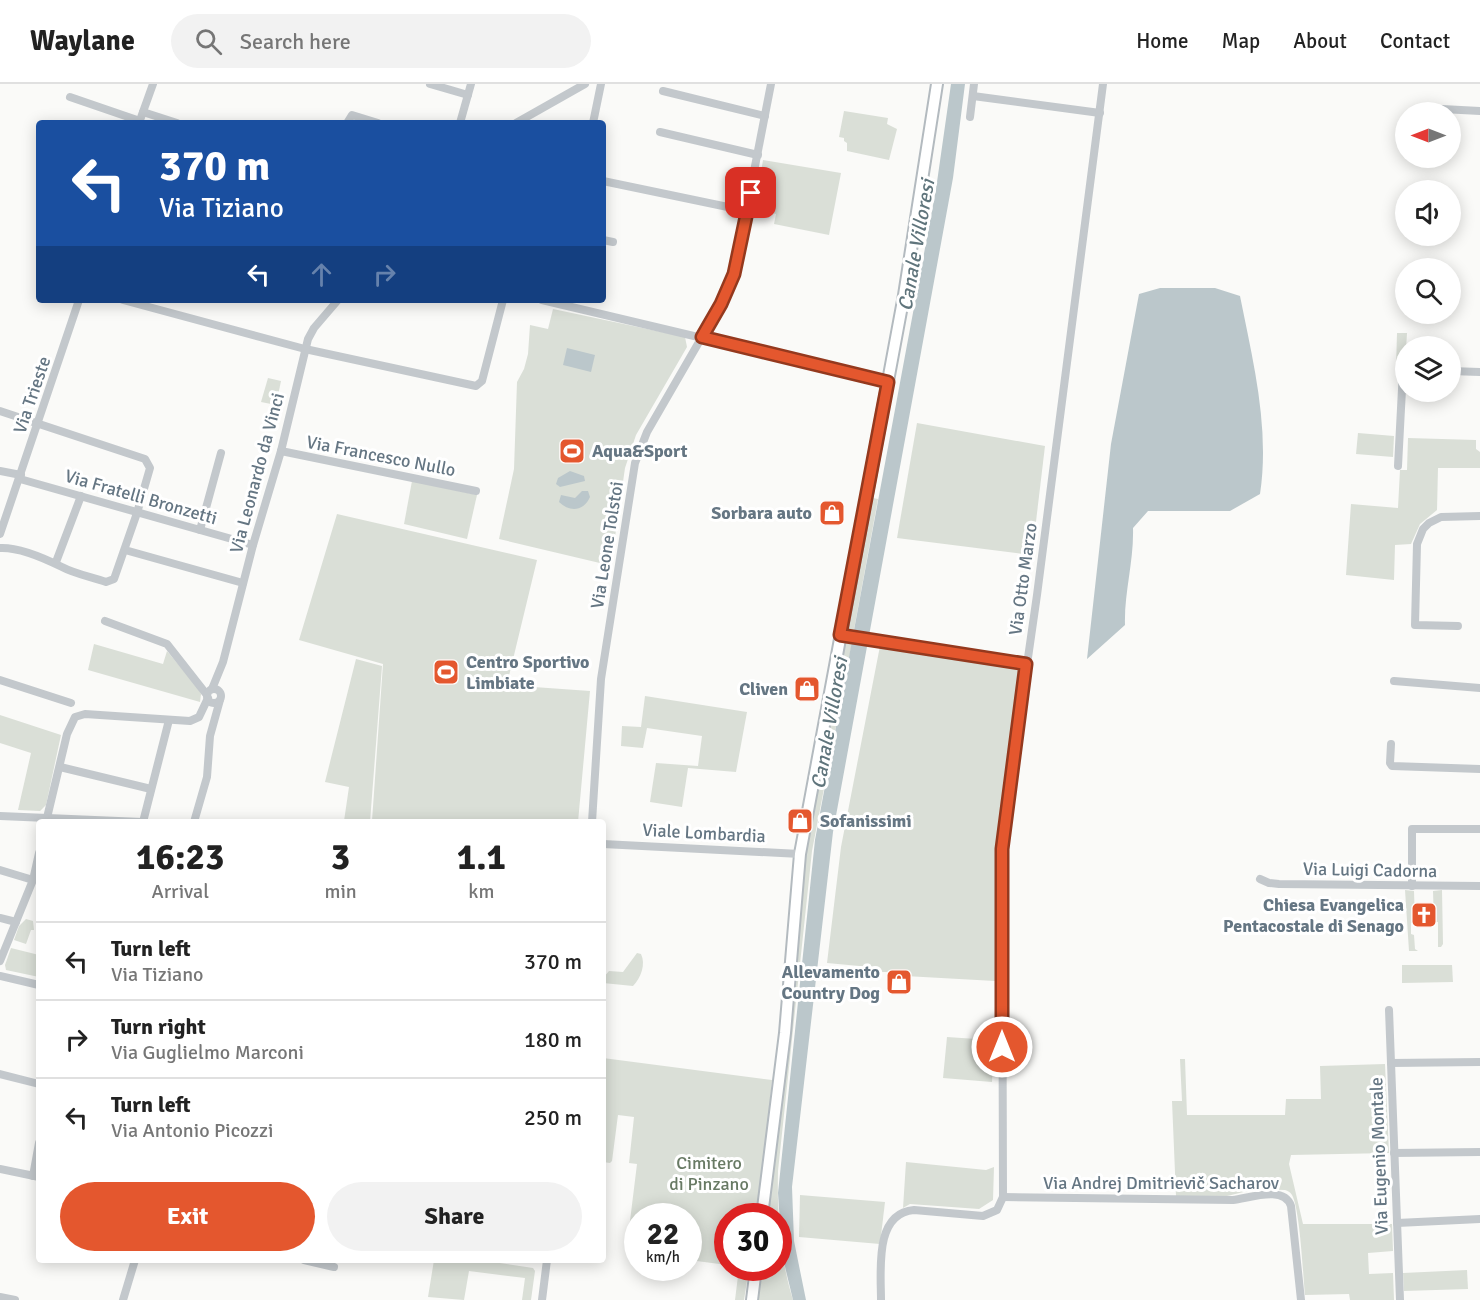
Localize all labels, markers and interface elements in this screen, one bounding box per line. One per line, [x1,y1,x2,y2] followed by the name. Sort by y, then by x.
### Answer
[171,14,591,68] search box
[30,24,135,58] text: Waylane
[192,25,225,58] icon: search
[240,28,351,55] text: Search here
[1136,28,1189,54] text: Home
[1222,28,1260,54] text: Map
[1293,28,1347,54] text: About
[1380,28,1450,54] text: Contact
[1395,102,1461,168] north arrow
[1395,102,1461,402] map controls
[159,141,270,192] text: 370 m
[60,144,138,222] icon: left
[725,167,776,218] pin
[734,176,767,209] icon: arrive
[893,176,941,313] water label: Canale Villoresi
[1395,180,1461,246] button: sound
[159,192,284,225] text: Via Tiziano
[242,258,275,291] icon: left
[305,258,338,291] icon: ahead
[368,258,401,291] icon: right
[1395,258,1461,324] button: search
[1395,336,1461,402] button: layers
[9,354,55,436] street label: Via Trieste
[225,390,289,556] street label: Via Leonardo da Vinci
[305,431,457,481] street label: Via Francesco Nullo
[557,436,587,466] sports icon: Aqua&Sport
[592,440,688,462] place label: Aqua&Sport
[62,465,220,529] street label: Via Fratelli Bronzetti
[586,480,628,610] street label: Via Leone Tolstoi
[817,498,847,528] shop icon: Sorbara auto
[711,502,812,524] place label: Sorbara auto
[1004,521,1042,637] street label: Via Otto Marzo
[466,651,589,694] place label: Centro Sportivo Limbiate
[806,654,854,791] water label: Canale Villoresi
[431,657,461,687] sports icon: Centro Sportivo Limbiate
[792,674,822,704] shop icon: Cliven
[739,678,788,700] place label: Cliven
[785,806,815,836] shop icon: Sofanissimi
[820,810,912,832] place label: Sofanissimi
[642,819,766,847] street label: Viale Lombardia
[136,835,224,880] text: 16:23
[331,835,350,880] text: 3
[457,835,506,880] text: 1.1
[1303,858,1437,882] street label: Via Luigi Cadorna
[151,879,209,904] text: Arrival
[324,879,357,904] text: min
[468,879,494,904] text: km
[1223,894,1404,937] place label: Chiesa Evangelica Pentacostale di Senago
[1409,900,1439,930] church icon: Chiesa Evangelica Pentacostale di Senago
[111,935,191,962] text: Turn left
[60,945,93,978] icon: left
[524,948,582,975] text: 370 m
[782,961,880,1004] place label: Allevamento Country Dog
[111,962,204,987] text: Via Tiziano
[884,967,914,997] shop icon: Allevamento Country Dog
[111,1013,206,1040] text: Turn right
[970,1015,1034,1079] position arrow
[60,1023,93,1056] icon: right
[524,1026,582,1053] text: 180 m
[111,1040,304,1065] text: Via Guglielmo Marconi
[1365,1077,1393,1235] street label: Via Eugenio Montale
[111,1091,191,1118] text: Turn left
[60,1101,93,1134] icon: left
[524,1104,582,1131] text: 250 m
[111,1118,273,1143] text: Via Antonio Picozzi
[669,1152,749,1195] park label: Cimitero di Pinzano
[1043,1172,1280,1194] street label: Via Andrej Dmitrievič Sacharov
[60,1182,315,1251] button: Exit
[327,1182,582,1251] button: Share
[714,1203,792,1281] speed limit sign: 30
[647,1216,679,1253] text: 22
[646,1248,680,1266] text: km/h

